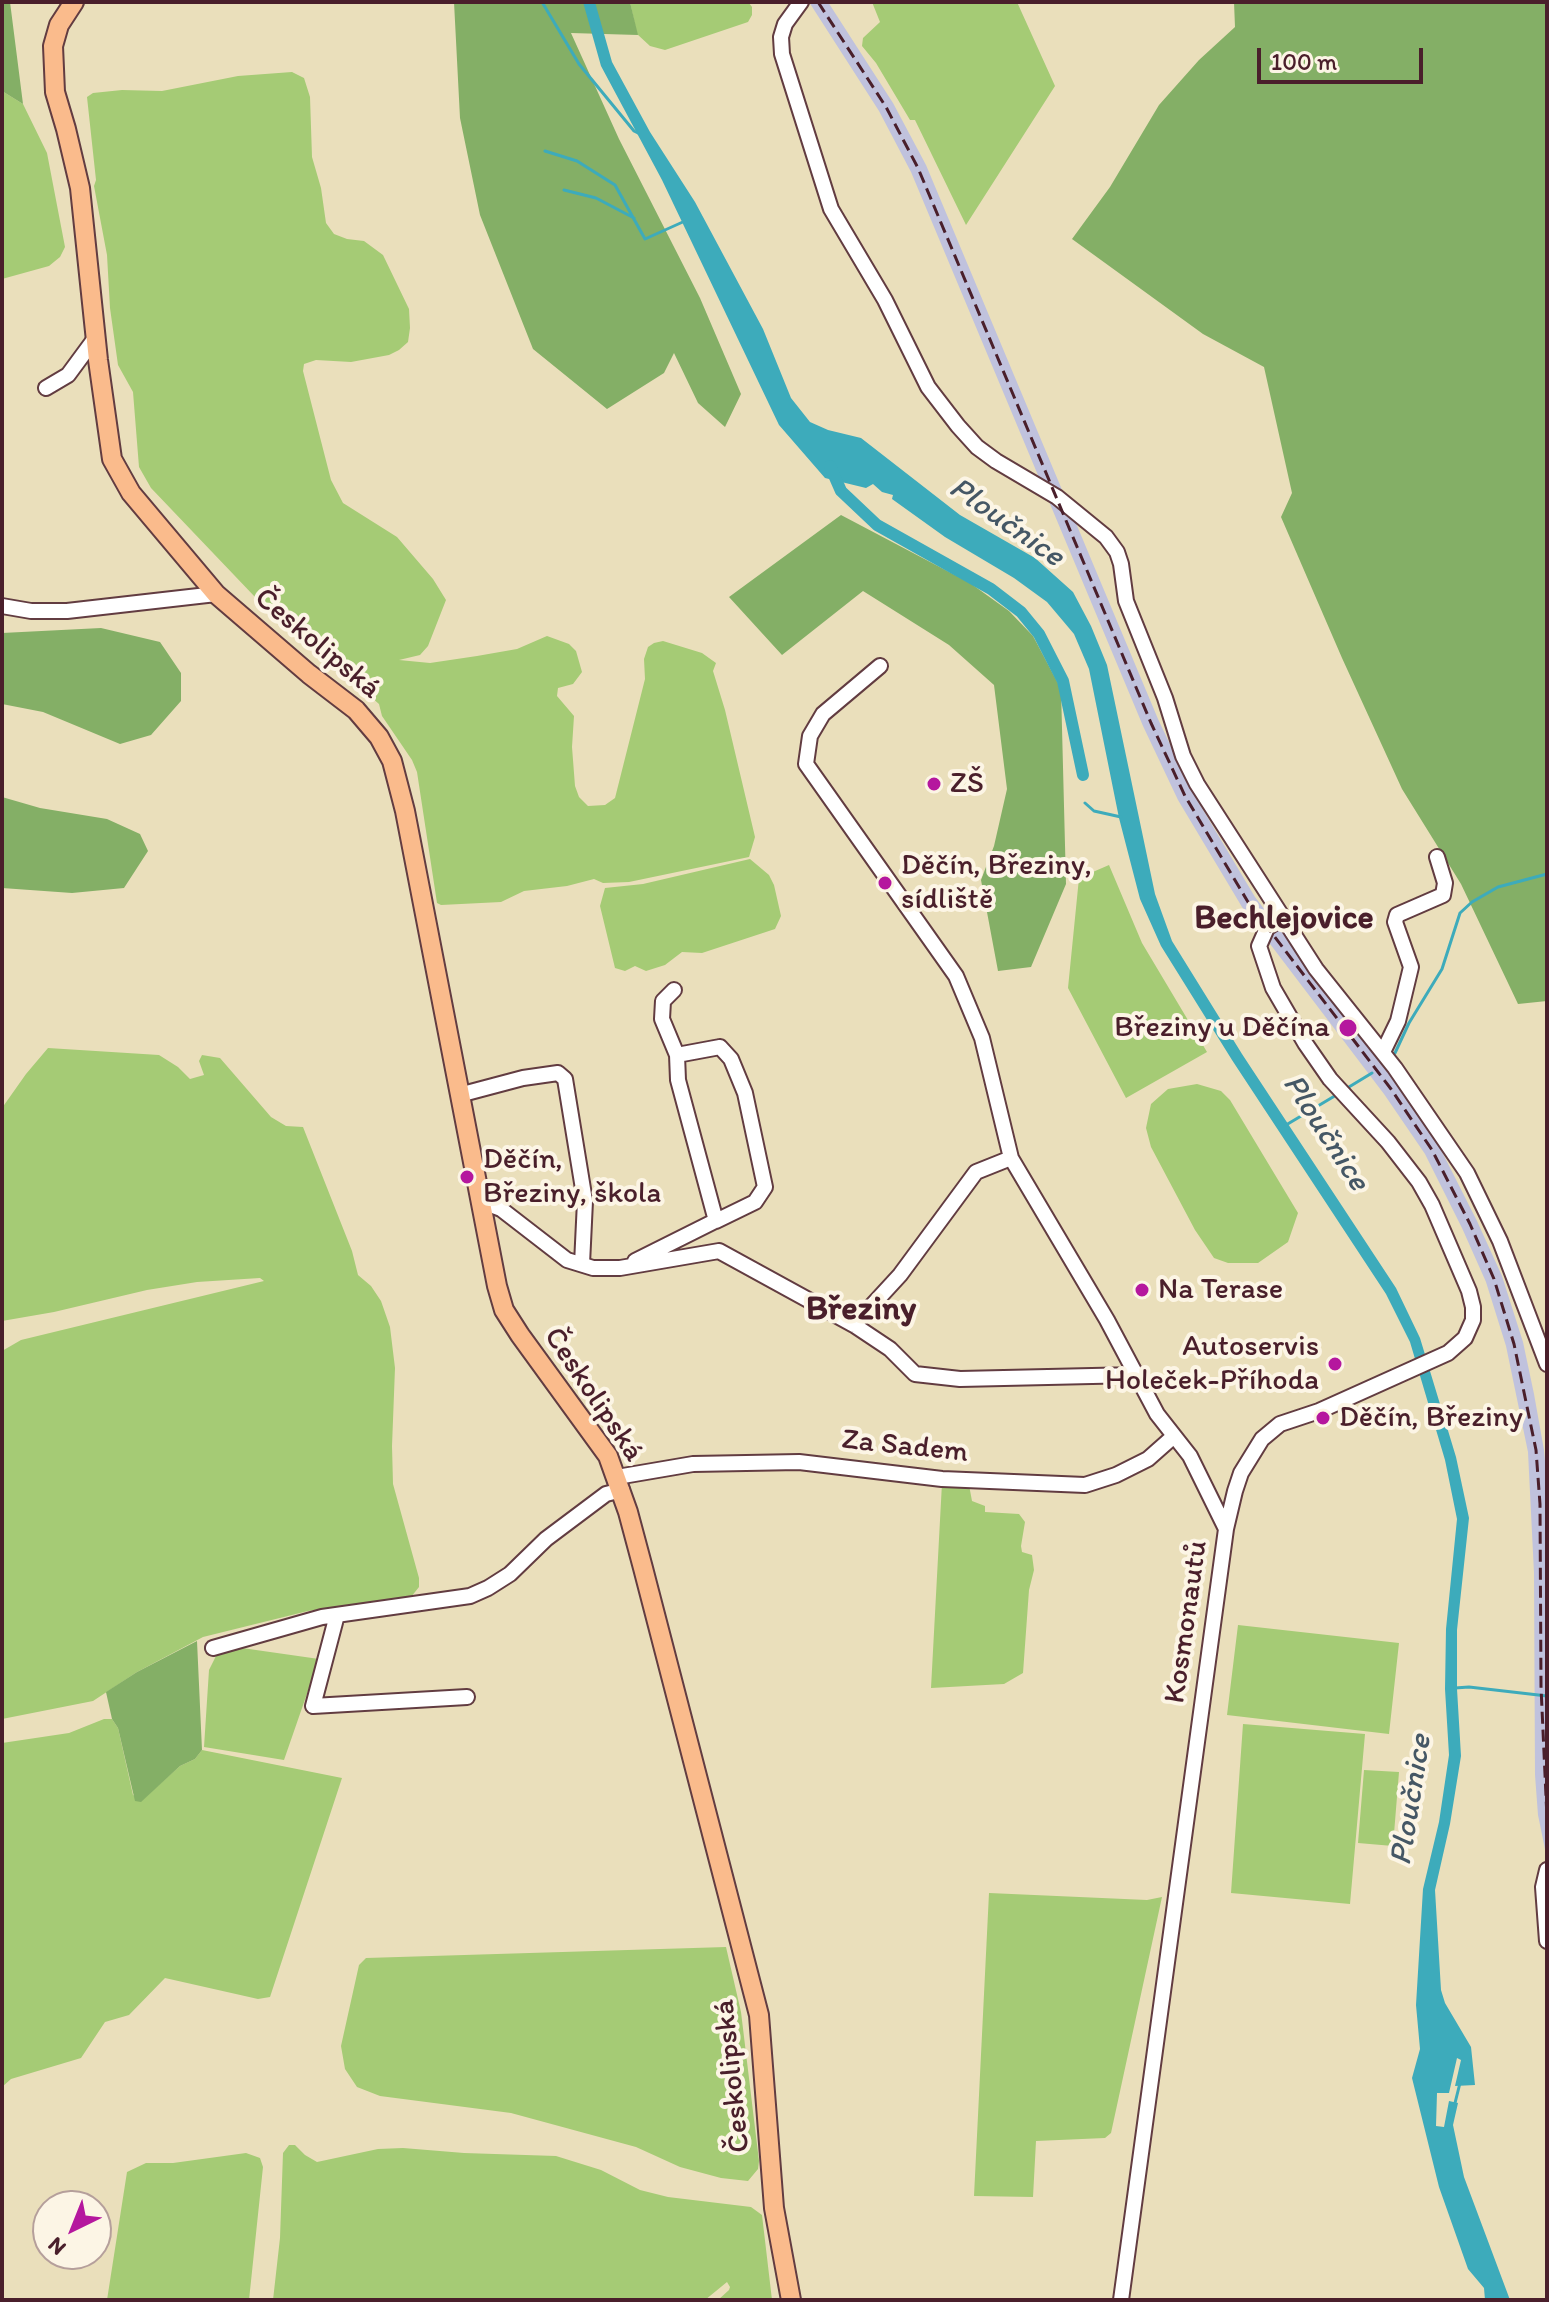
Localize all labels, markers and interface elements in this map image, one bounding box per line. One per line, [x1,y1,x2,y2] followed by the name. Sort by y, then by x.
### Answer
[1261,32,1427,82] scale bar
[1271,47,1337,76] text: 100 m
[941,470,1071,576] water label: Ploučnice
[246,581,388,707] street label: Českolipská
[950,766,984,802] place label: ZŠ
[925,775,943,793] marker: ZŠ
[901,848,1092,918] place label: Děčín, Březiny, sídliště
[876,874,894,892] marker: Děčín, Březiny, sídliště
[1194,899,1374,939] district label: Bechlejovice
[1114,1010,1330,1046] place label: Březiny u Děčína
[1337,1017,1359,1039] marker: Březiny u Děčína
[1273,1067,1377,1199] water label: Ploučnice
[483,1142,661,1212] place label: Děčín, Březiny, škola
[458,1168,476,1186] marker: Děčín, Březiny, škola
[1158,1272,1283,1308] place label: Na Terase
[1133,1281,1151,1299] marker: Na Terase
[806,1290,916,1330] district label: Březiny
[535,1321,651,1469] street label: Českolipská
[1105,1329,1319,1400] place label: Autoservis Holeček-Příhoda
[1326,1355,1344,1373] marker: Autoservis Holeček-Příhoda
[1339,1400,1523,1436] place label: Děčín, Březiny
[1314,1409,1332,1427] marker: Děčín, Březiny
[840,1422,970,1472] street label: Za Sadem
[1158,1538,1216,1706] street label: Kosmonautů
[1383,1732,1441,1868] water label: Ploučnice
[707,1998,759,2154] street label: Českolipská
[32,2190,112,2270] north arrow
[42,2232,71,2261] text: N

